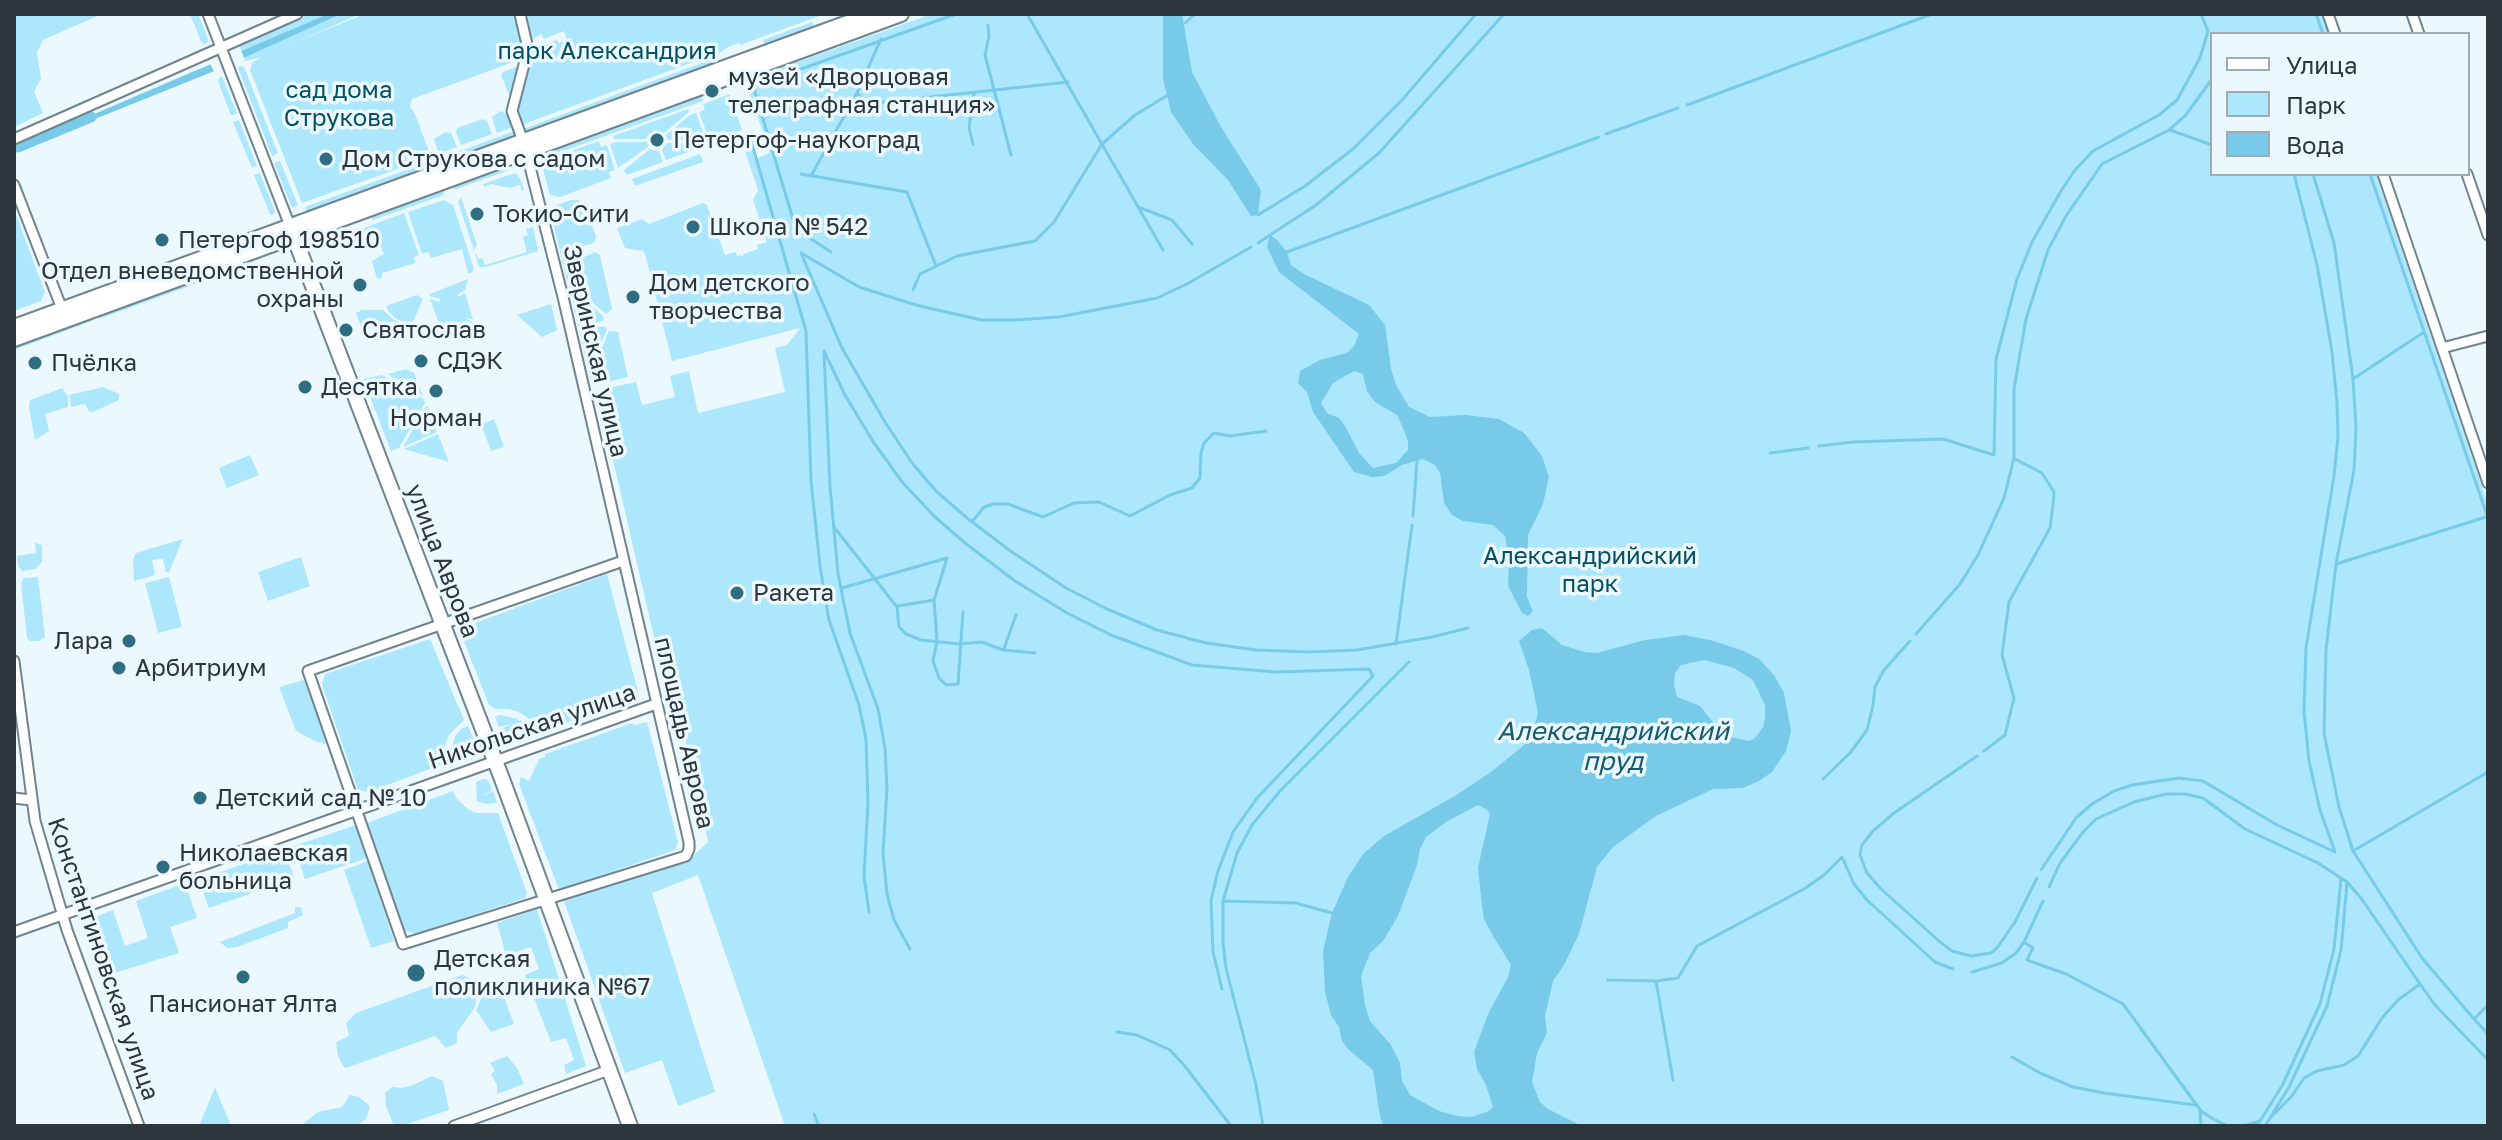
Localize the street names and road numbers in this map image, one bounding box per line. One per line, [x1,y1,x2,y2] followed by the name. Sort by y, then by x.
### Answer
[557,242,633,460] street label: Зверинская улица
[399,480,485,642] street label: улица Аврова
[648,634,720,832] street label: площадь Аврова
[425,678,639,776] street label: Никольская улица
[41,814,165,1104] street label: Константиновская улица

